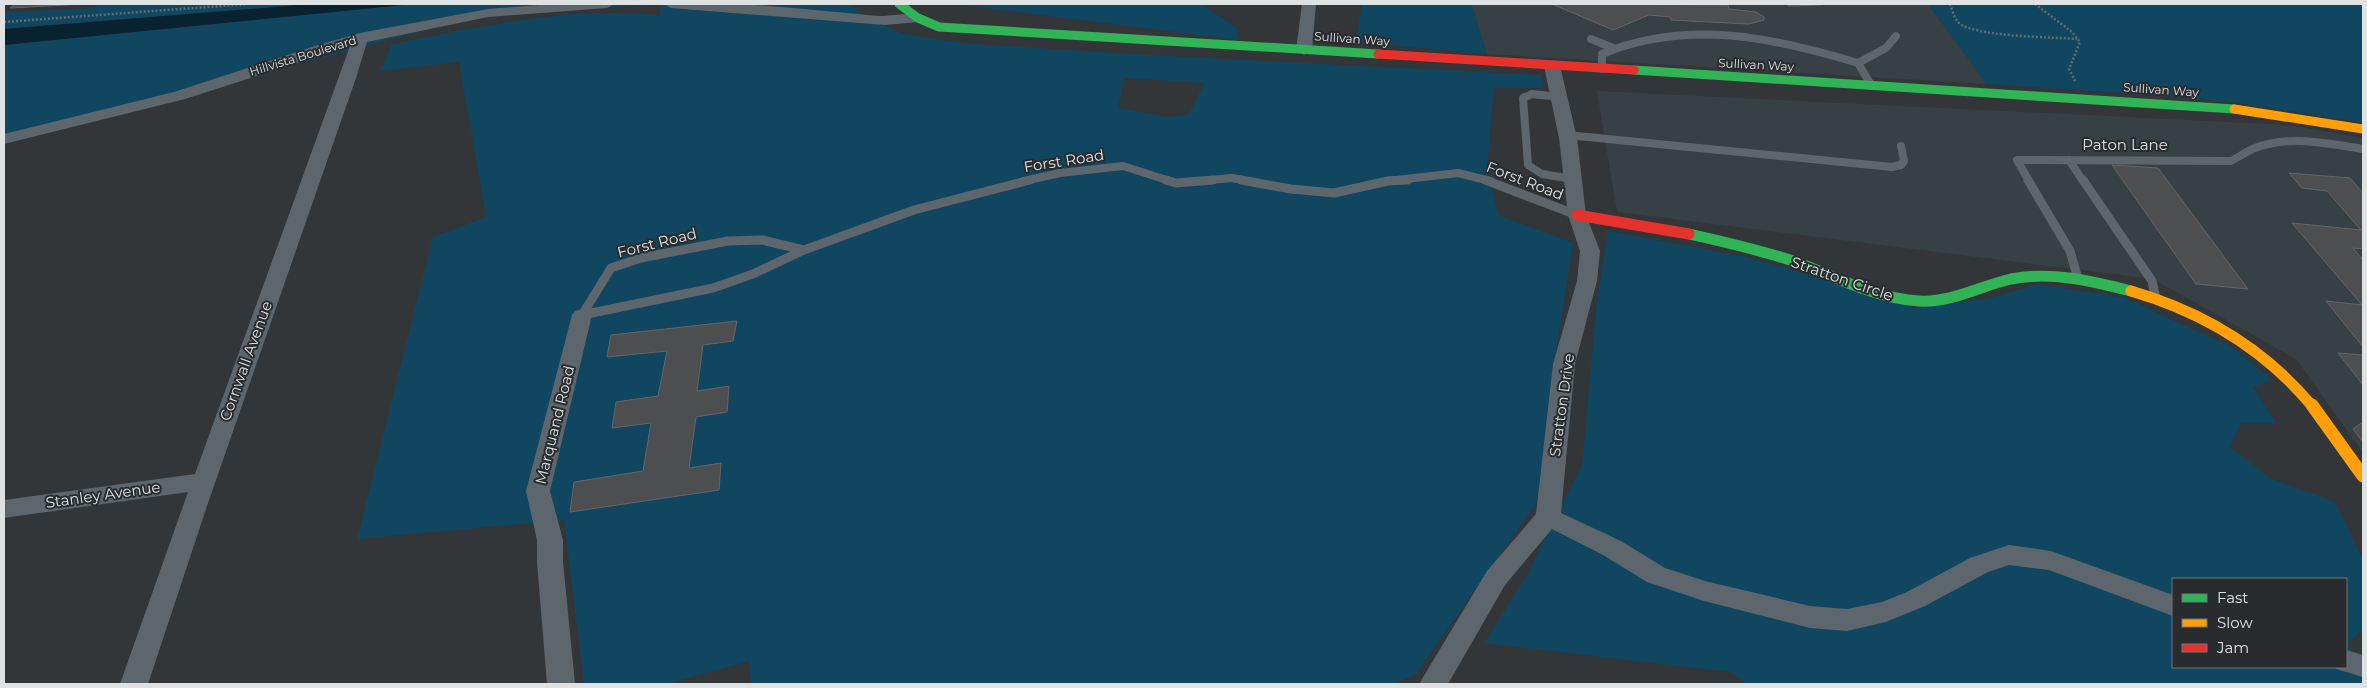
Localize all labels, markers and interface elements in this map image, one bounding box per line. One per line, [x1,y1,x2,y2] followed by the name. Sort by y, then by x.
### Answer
[1314,28,1391,49] street label: Sullivan Way
[248,32,358,79] street label: Hillvista Boulevard
[1718,55,1795,74] street label: Sullivan Way
[2123,79,2200,100] street label: Sullivan Way
[2082,135,2168,154] street label: Paton Lane
[1022,145,1106,176] street label: Forst Road
[1484,157,1566,204] street label: Forst Road
[615,223,699,262] street label: Forst Road
[1789,252,1896,305] street label: Stratton Circle
[215,298,276,423] street label: Cornwall Avenue
[1545,352,1578,458] street label: Stratton Drive
[531,364,578,486] street label: Marquand Road
[44,477,162,512] street label: Stanley Avenue
[2172,578,2347,668] legend
[2217,588,2248,607] text: Fast
[2217,613,2253,632] text: Slow
[2216,638,2249,657] text: Jam

